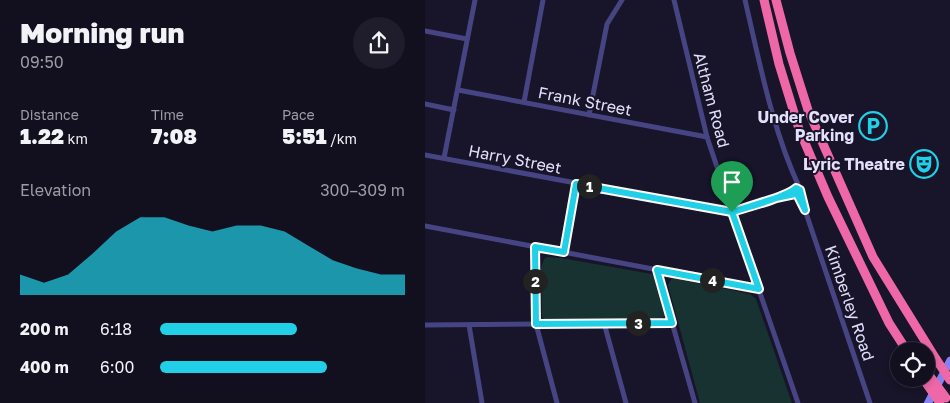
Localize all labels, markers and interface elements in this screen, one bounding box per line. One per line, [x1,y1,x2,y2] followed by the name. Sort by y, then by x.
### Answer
[20,16,184,49] text: Morning run
[353,17,405,69] button: share
[690,50,734,150] street label: Altham Road
[20,52,64,72] text: 09:50
[537,82,633,120] street label: Frank Street
[20,106,79,123] text: Distance
[151,106,184,123] text: Time
[282,106,315,123] text: Pace
[758,107,854,145] place label: Under Cover Parking
[858,111,888,141] parking icon: Under Cover Parking
[20,123,64,149] text: 1.22
[151,123,197,149] text: 7:08
[282,123,326,149] text: 5:51
[64,130,88,147] text: km
[326,130,357,147] text: /km
[467,140,563,178] street label: Harry Street
[909,149,939,179] theatre icon: Lyric Theatre
[803,154,905,174] place label: Lyric Theatre
[711,161,753,212] pin
[718,168,746,196] icon: arrive
[577,174,601,198] pin: 1
[586,178,593,195] text: 1
[20,180,91,200] text: Elevation
[320,180,405,200] text: 300–309 m
[821,243,879,363] street label: Kimberley Road
[523,268,547,294] pin: 2
[699,268,725,292] pin: 4
[708,272,717,289] text: 4
[531,273,540,290] text: 2
[625,310,651,336] pin: 3
[634,315,643,332] text: 3
[20,319,69,339] text: 200 m
[100,319,132,339] text: 6:18
[890,342,935,387] map controls
[890,342,935,387] button: locate
[20,357,69,377] text: 400 m
[100,357,134,377] text: 6:00

